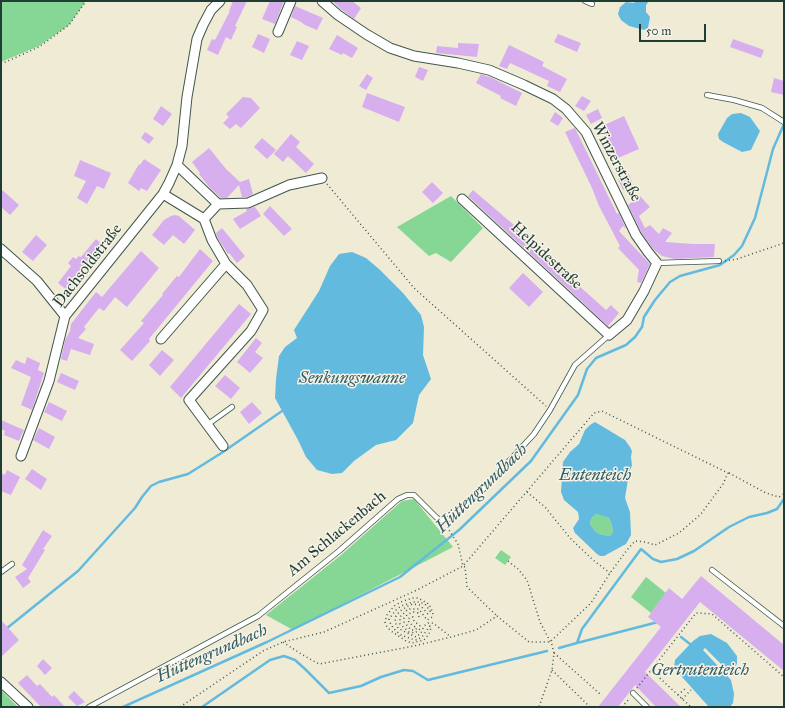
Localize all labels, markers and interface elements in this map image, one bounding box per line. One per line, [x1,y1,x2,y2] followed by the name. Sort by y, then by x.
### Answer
[641,16,708,42] scale bar
[646,24,671,38] text: 50 m
[587,119,645,205] street label: Winzerstraße
[506,218,586,294] street label: Helpidestraße
[49,220,127,312] street label: Dachsoldstraße
[299,369,405,389] water label: Senkungswanne
[432,440,532,538] water label: Hüttengrundbach
[559,466,631,486] water label: Ententeich
[284,487,390,581] street label: Am Schlackenbach
[153,620,271,688] water label: Hüttengrundbach
[651,661,749,681] water label: Gertrutenteich

